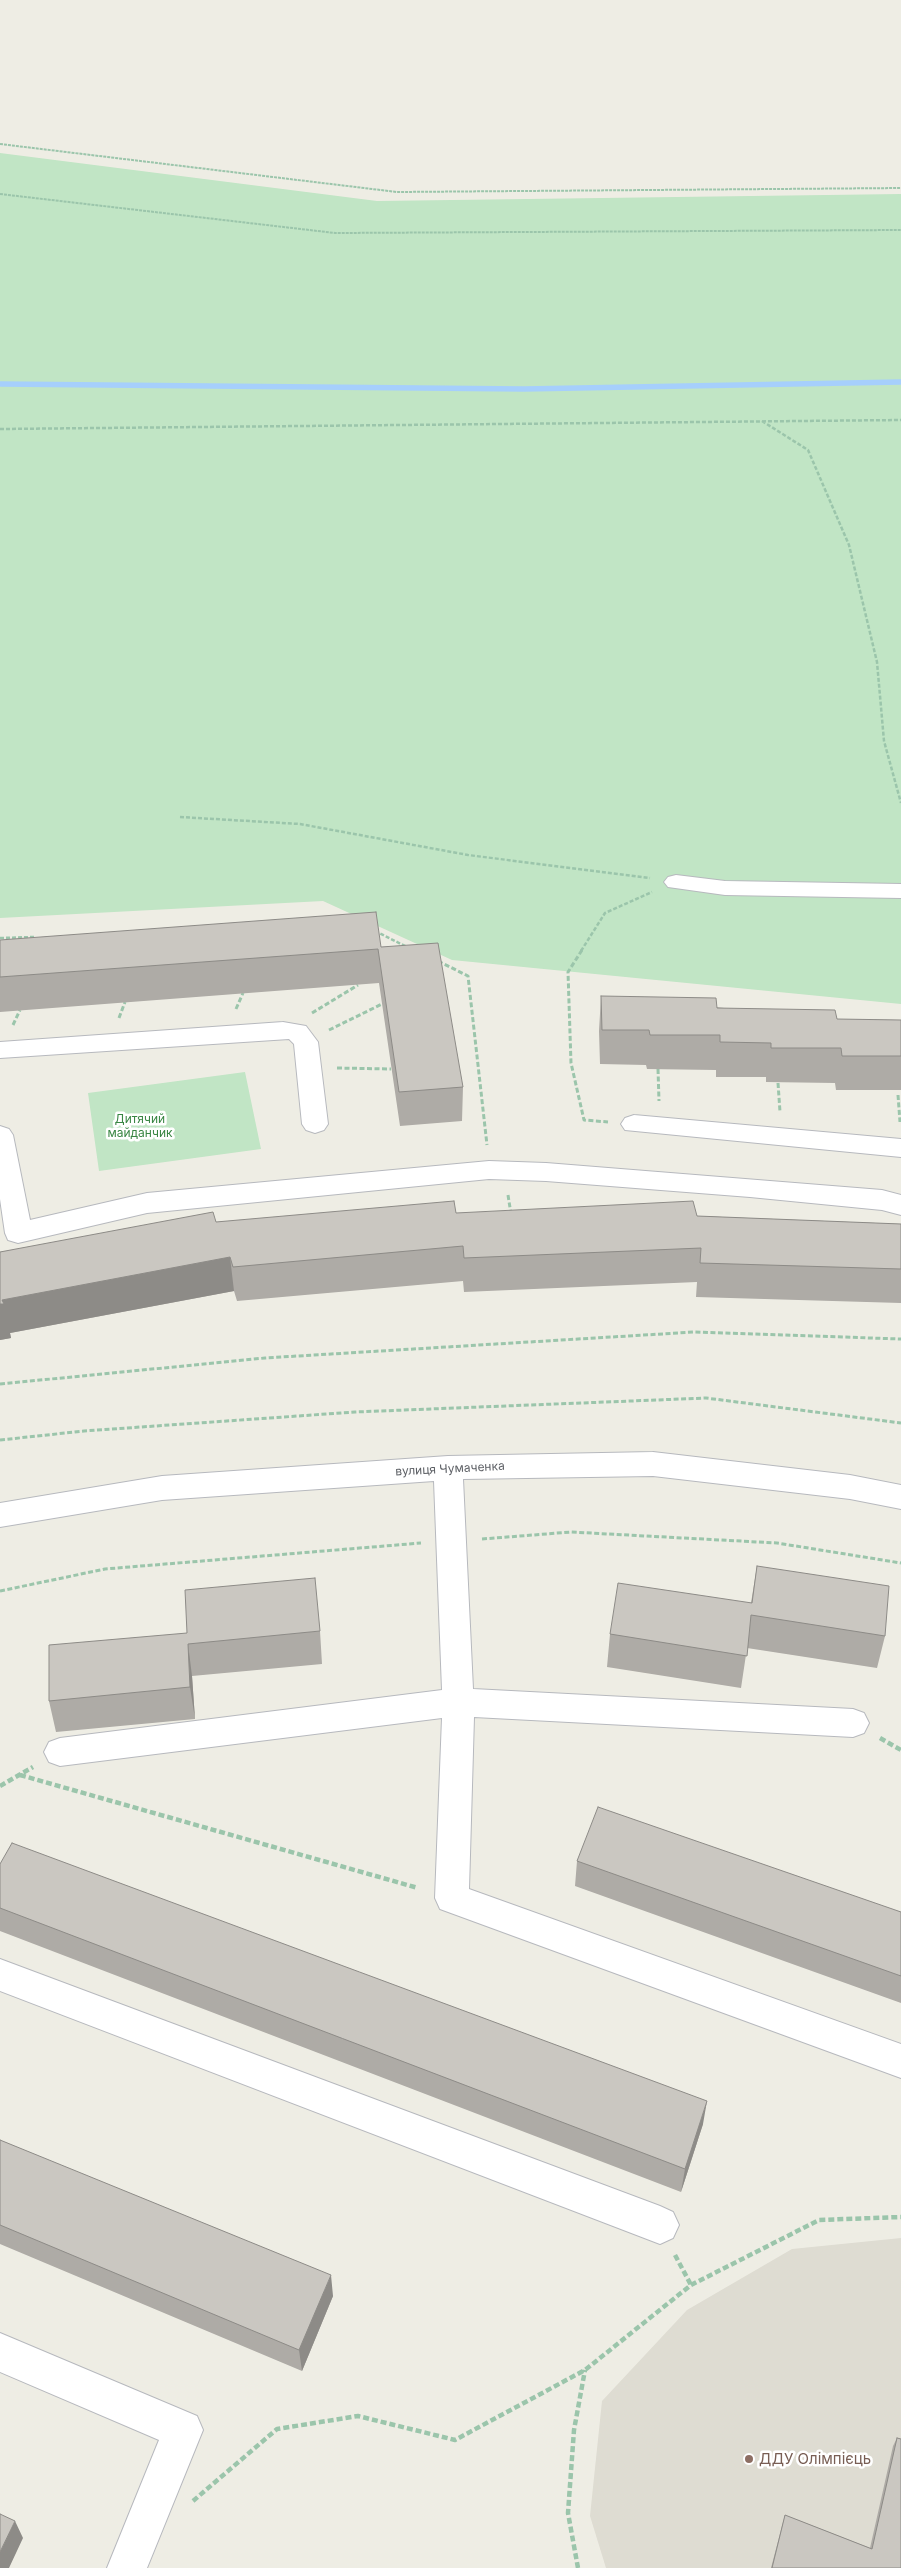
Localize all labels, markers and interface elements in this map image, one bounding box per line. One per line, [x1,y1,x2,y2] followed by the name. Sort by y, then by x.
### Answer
[108,1112,172,1140] park label: Дитячий майданчик
[395,1459,505,1479] street label: вулиця Чумаченка
[759,2450,871,2468] place label: ДДУ Олімпієць
[743,2453,755,2465] marker: ДДУ Олімпієць

